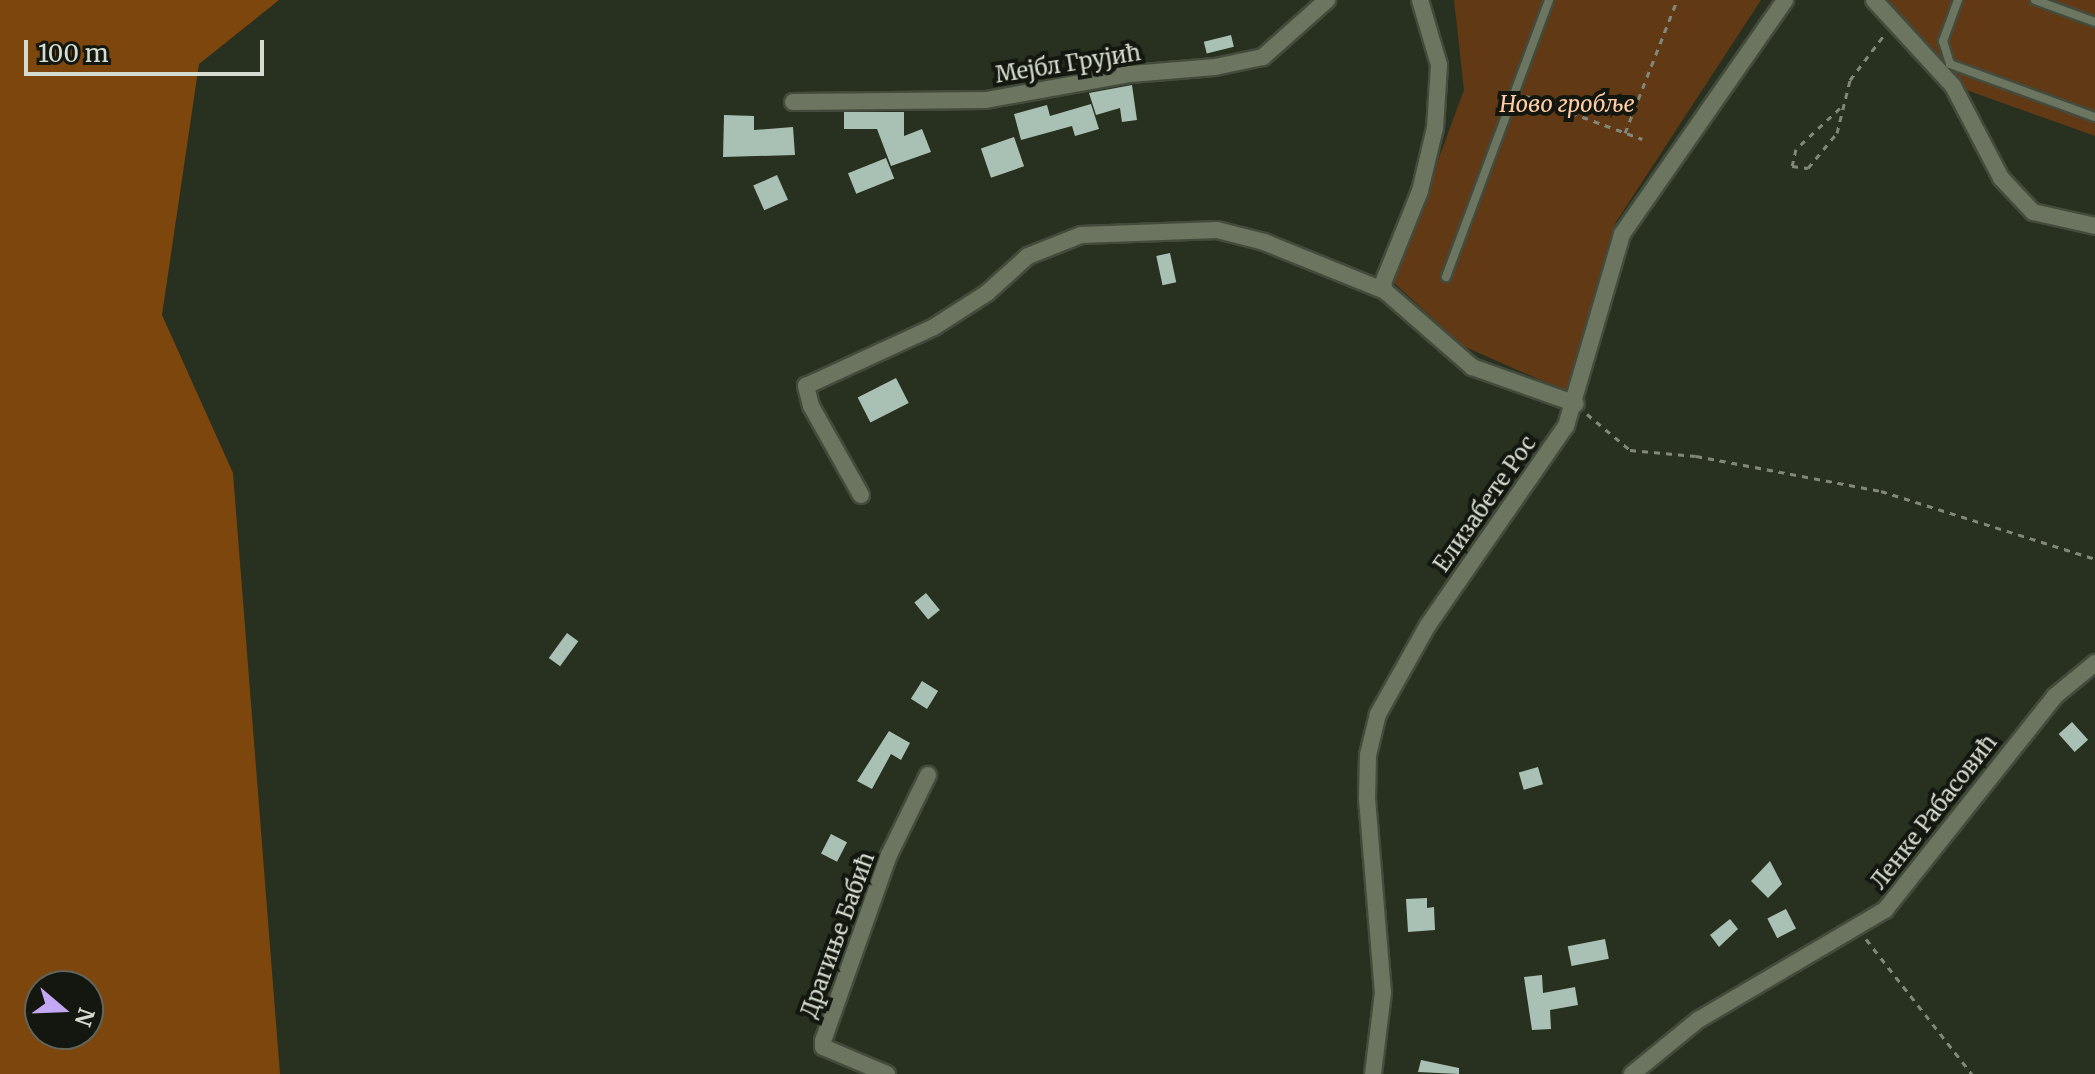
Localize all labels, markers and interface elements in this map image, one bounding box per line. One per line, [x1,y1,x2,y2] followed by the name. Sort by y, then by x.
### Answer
[28,24,268,74] scale bar
[38,38,108,69] text: 100 m
[993,39,1143,89] street label: Мејбл Грујић
[1499,92,1635,118] park label: Ново гробље
[1428,431,1542,577] street label: Елизабете Рос
[1866,730,2002,894] street label: Ленке Рабасовић
[796,849,880,1021] street label: Драгиње Бабић
[24,970,104,1050] north arrow
[69,1004,101,1030] text: N

